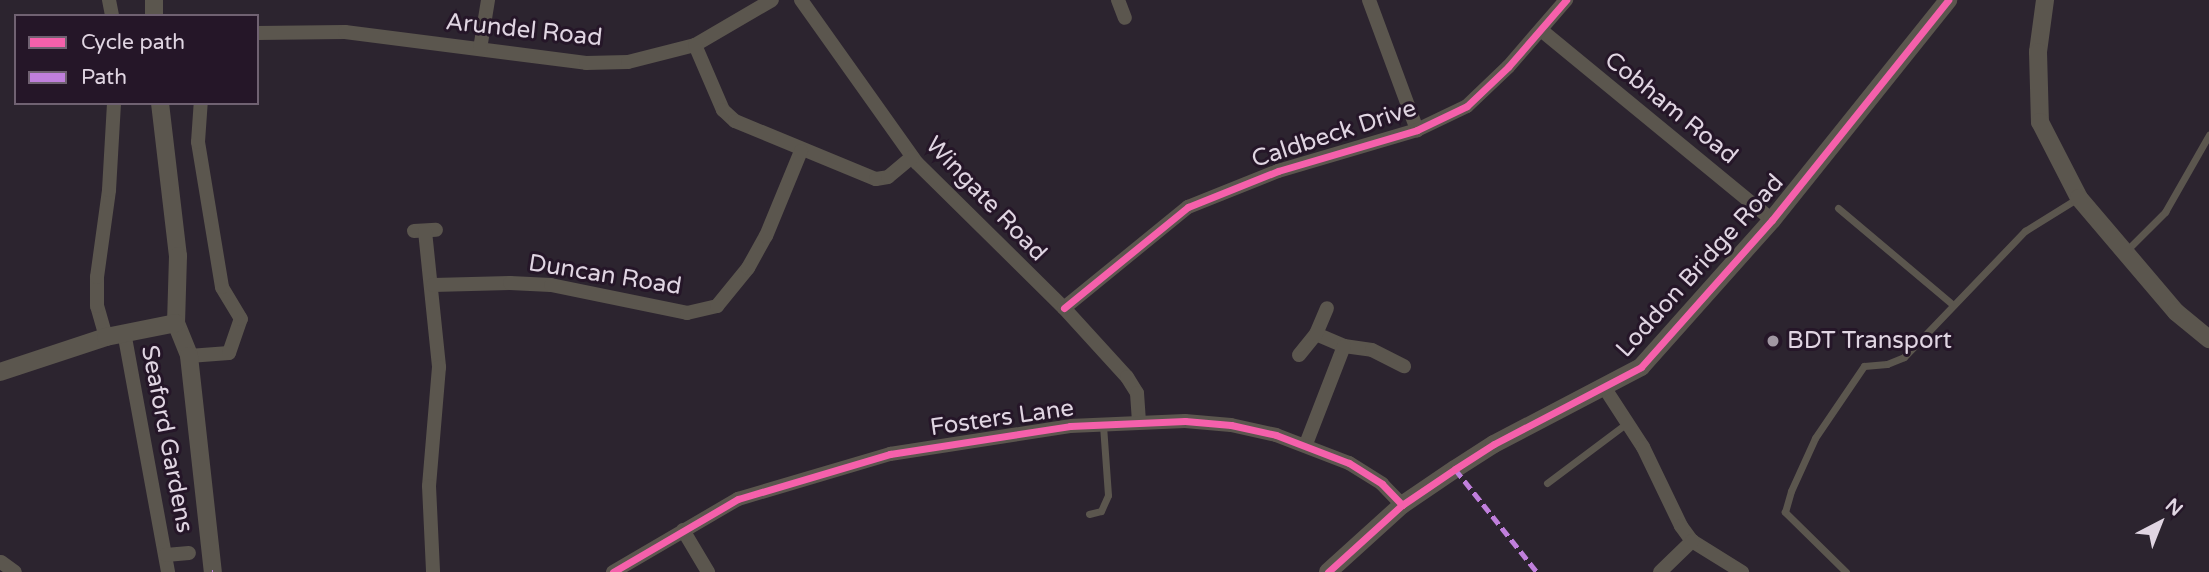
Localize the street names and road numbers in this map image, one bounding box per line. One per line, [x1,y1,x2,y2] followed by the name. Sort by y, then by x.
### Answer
[444,7,604,53] street label: Arundel Road
[1599,46,1743,170] street label: Cobham Road
[1248,94,1420,174] street label: Caldbeck Drive
[919,131,1053,267] street label: Wingate Road
[1610,169,1790,363] street label: Loddon Bridge Road
[526,249,684,301] street label: Duncan Road
[135,343,199,535] street label: Seaford Gardens
[928,394,1076,442] street label: Fosters Lane

